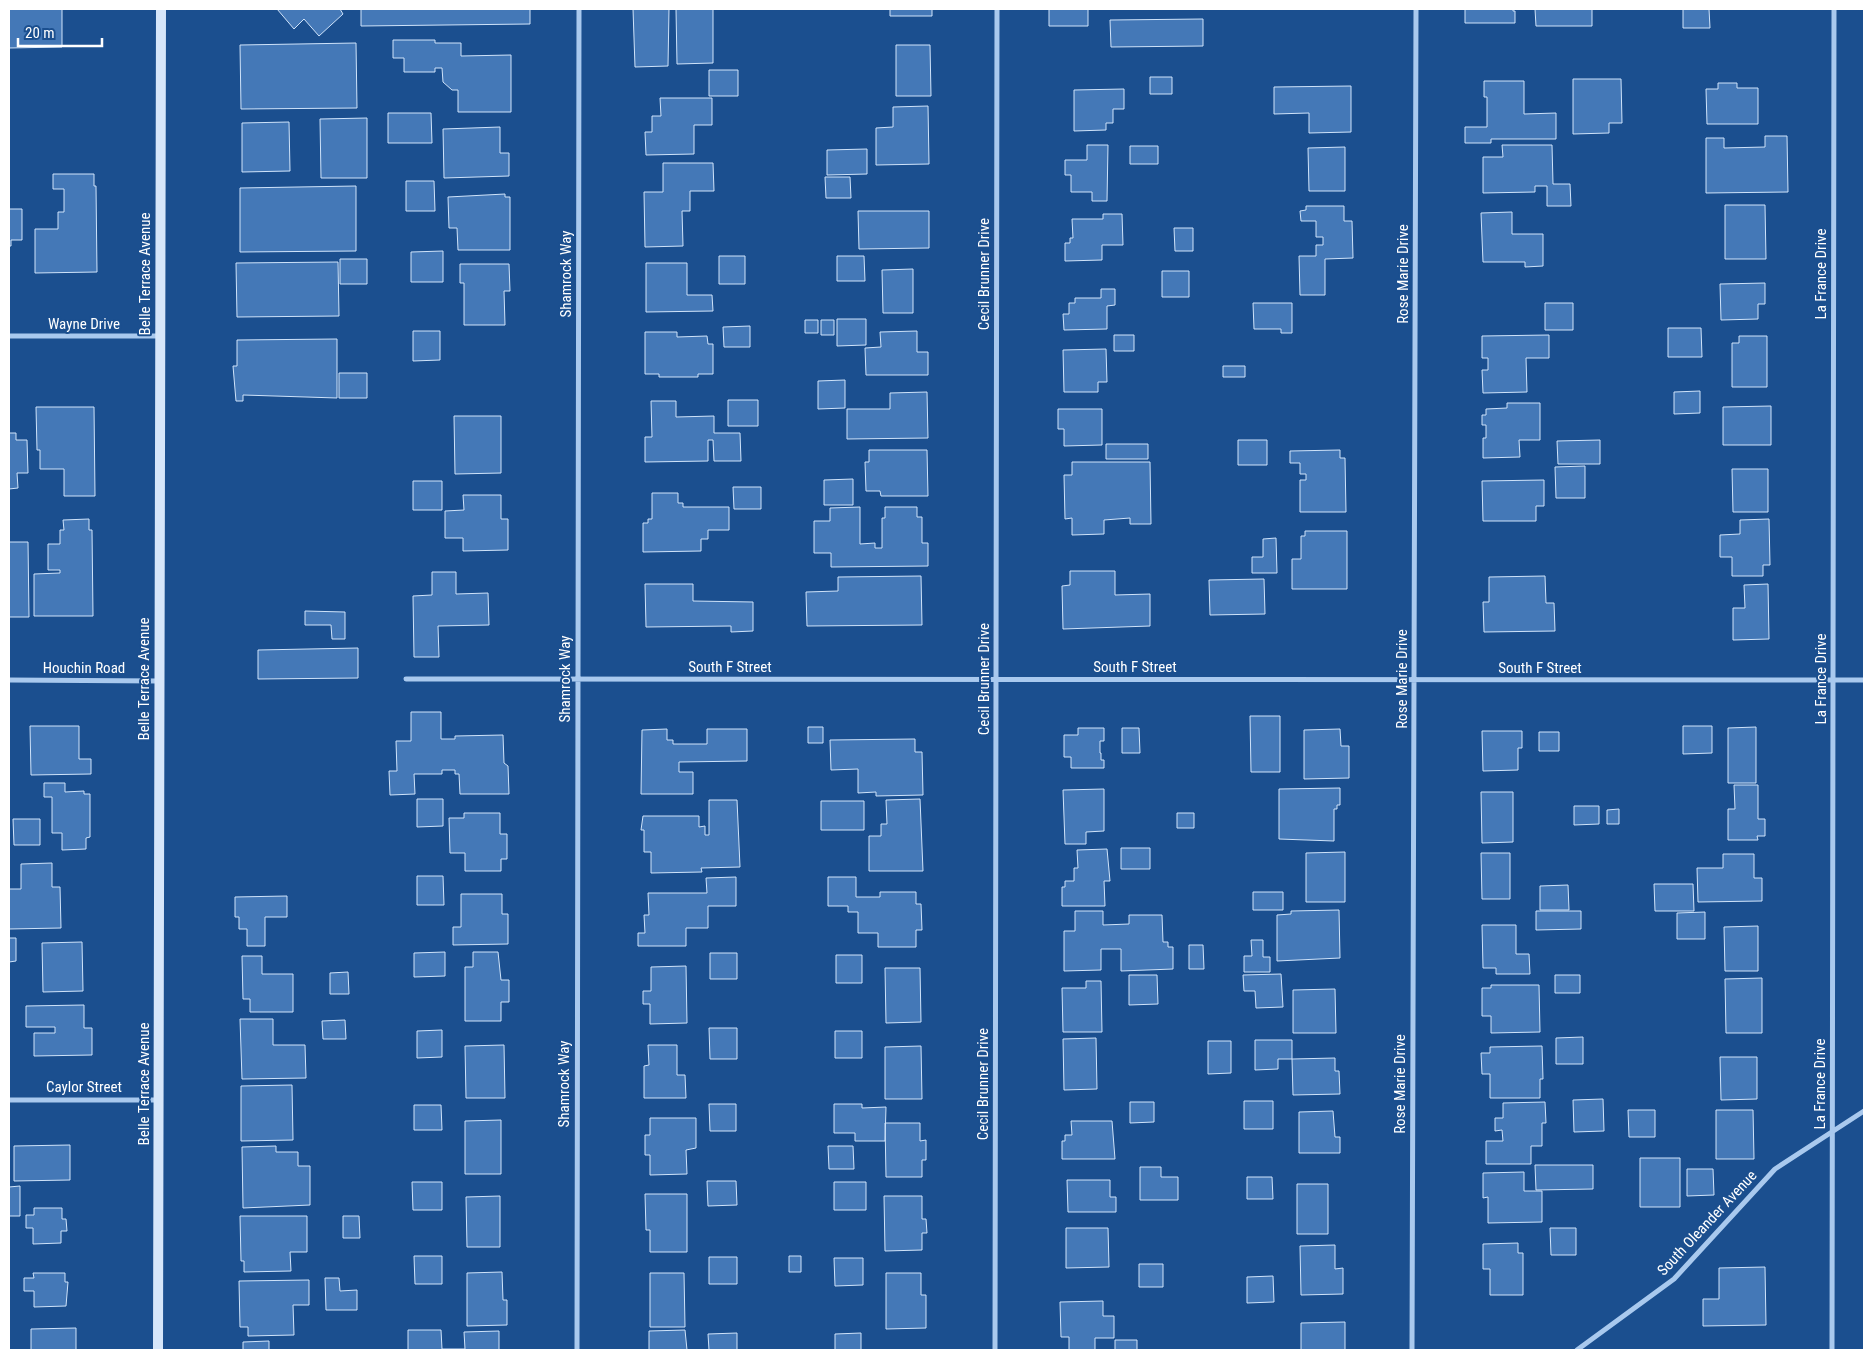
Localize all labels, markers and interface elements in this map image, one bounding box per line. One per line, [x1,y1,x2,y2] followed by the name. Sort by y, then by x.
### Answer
[18,15,101,47] scale bar
[25,24,55,42] text: 20 m
[136,212,154,336] street label: Belle Terrace Avenue
[975,218,993,330] street label: Cecil Brunner Drive
[1394,224,1412,324] street label: Rose Marie Drive
[1812,229,1830,319] street label: La France Drive
[557,230,575,318] street label: Shamrock Way
[48,315,120,333] street label: Wayne Drive
[135,617,153,741] street label: Belle Terrace Avenue
[975,623,993,735] street label: Cecil Brunner Drive
[1393,629,1411,729] street label: Rose Marie Drive
[1812,634,1830,724] street label: La France Drive
[556,635,574,723] street label: Shamrock Way
[688,658,772,676] street label: South F Street
[1093,658,1177,676] street label: South F Street
[43,659,125,677] street label: Houchin Road
[1498,659,1582,677] street label: South F Street
[135,1022,153,1146] street label: Belle Terrace Avenue
[974,1028,992,1140] street label: Cecil Brunner Drive
[1391,1034,1409,1134] street label: Rose Marie Drive
[1811,1039,1829,1129] street label: La France Drive
[555,1040,573,1128] street label: Shamrock Way
[46,1078,122,1096] street label: Caylor Street
[1654,1167,1760,1279] street label: South Oleander Avenue

